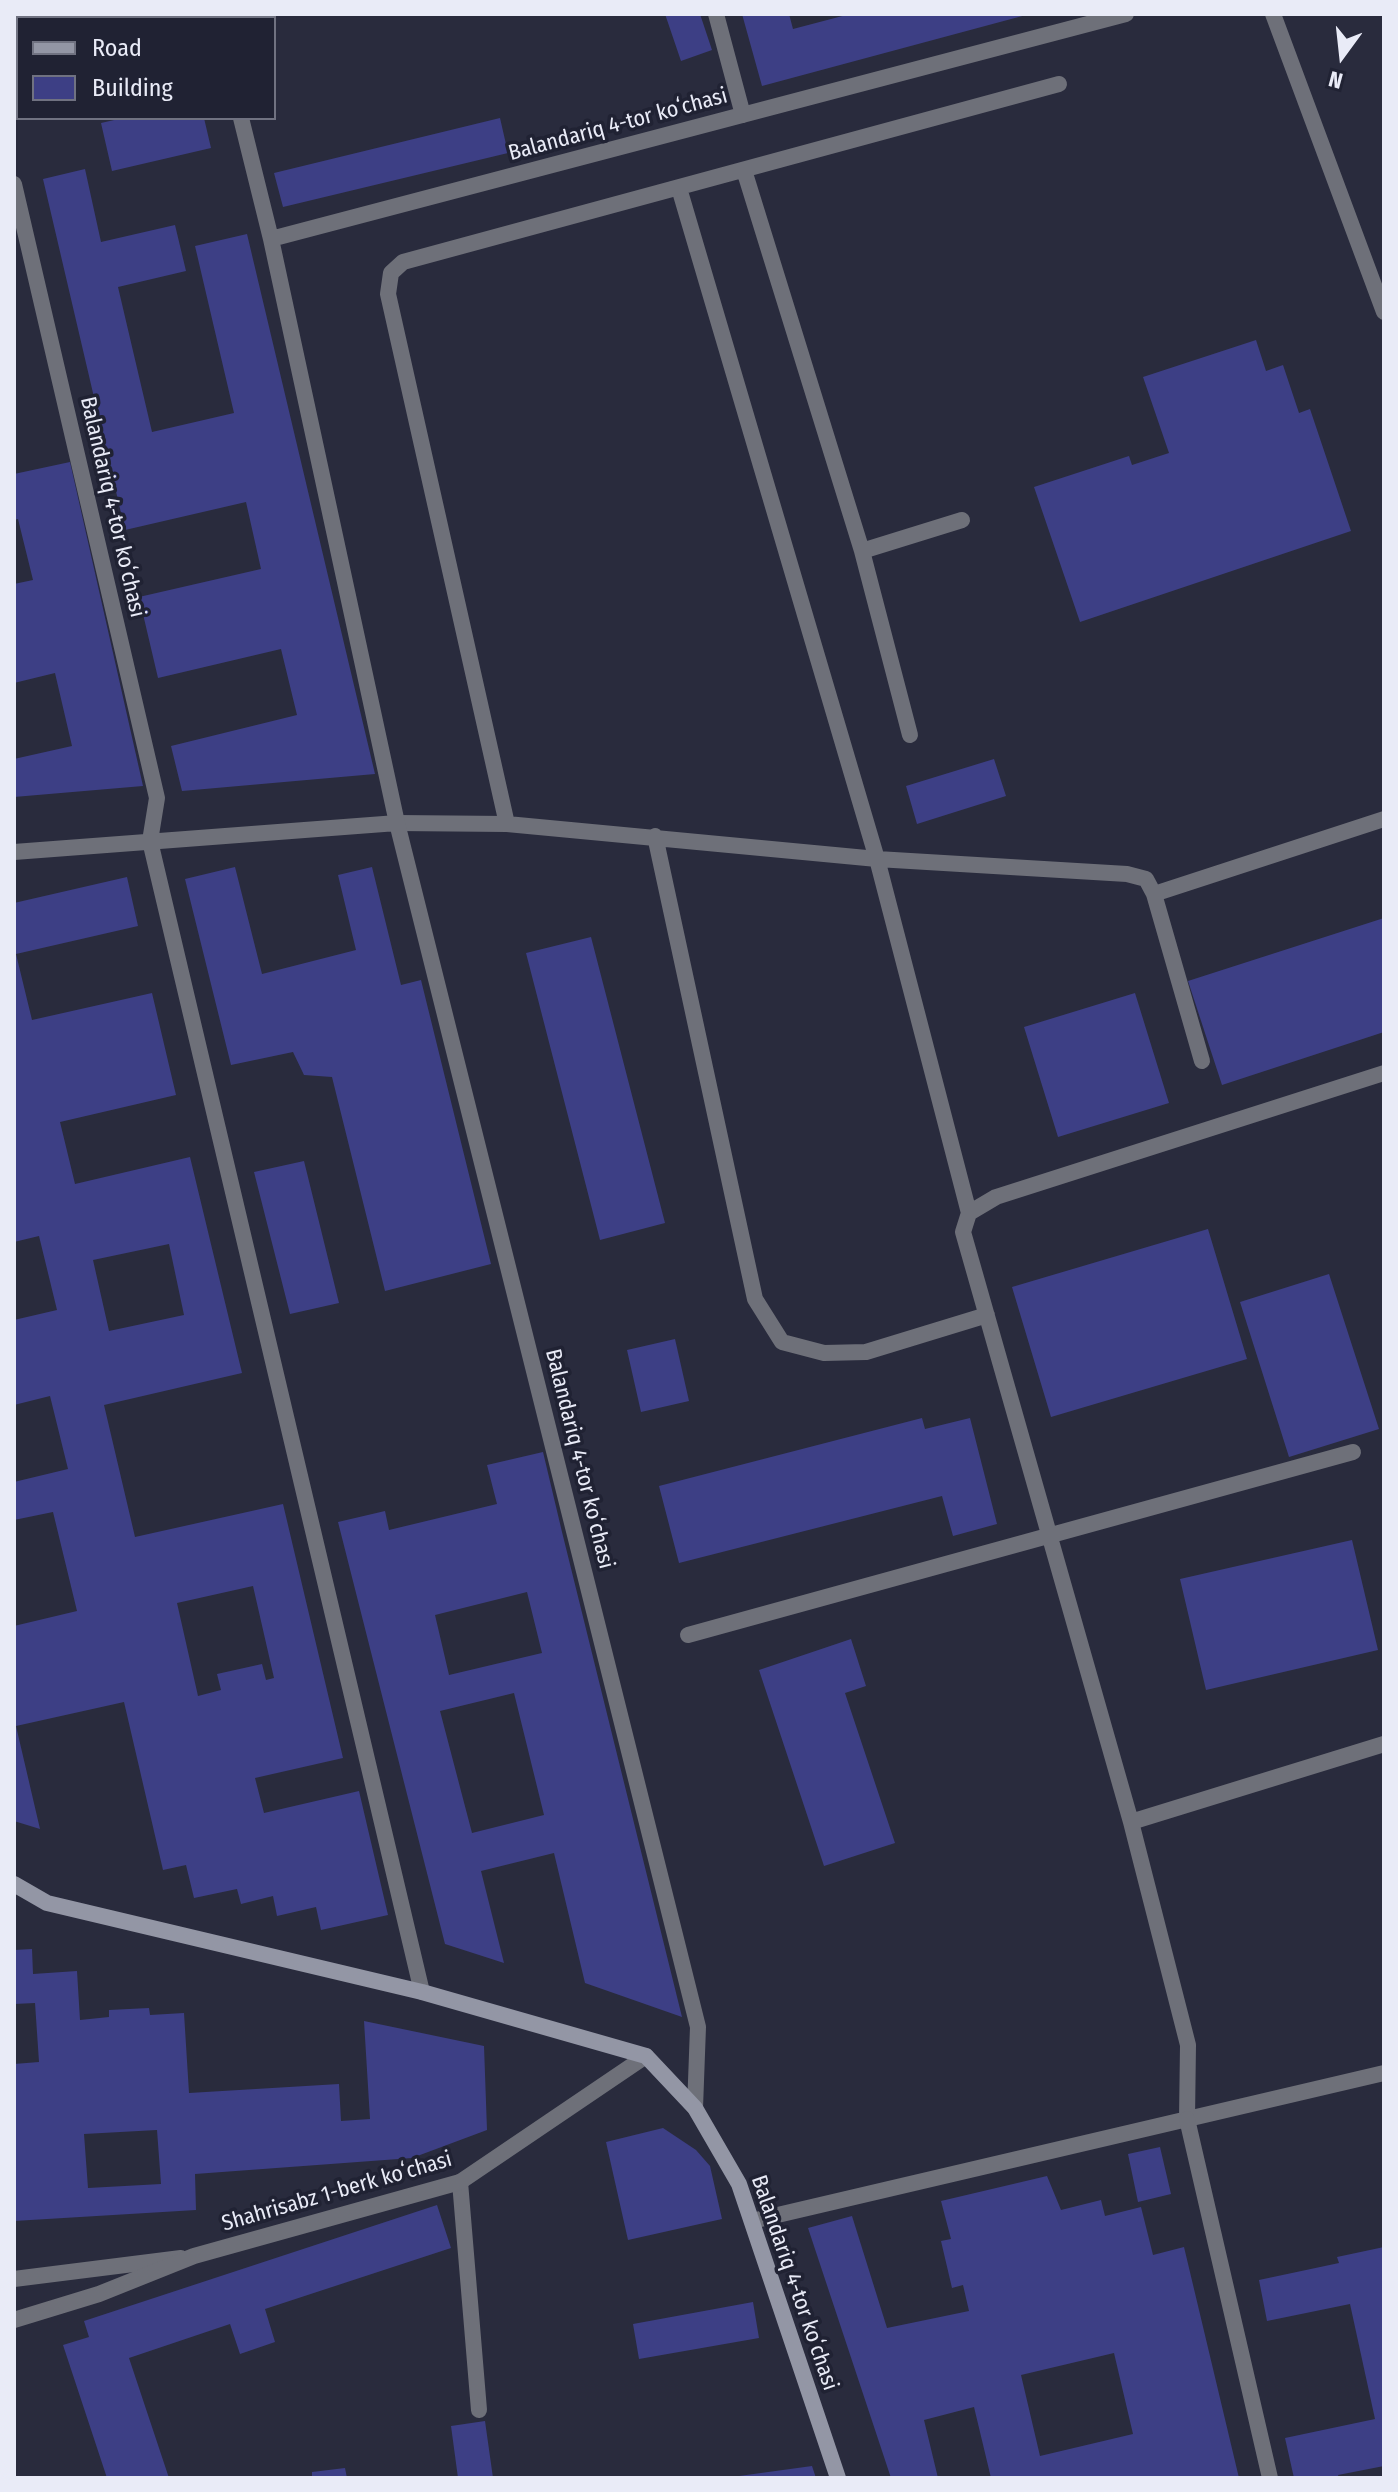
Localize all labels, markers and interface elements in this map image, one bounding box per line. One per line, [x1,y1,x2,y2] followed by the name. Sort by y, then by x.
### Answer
[16,16,276,120] legend
[1302,16,1382,96] north arrow
[92,34,142,62] text: Road
[1326,65,1346,94] text: N
[92,74,173,102] text: Building
[506,83,730,167] street label: Balandariq 4-tor koʻchasi
[74,394,150,620] street label: Balandariq 4-tor koʻchasi
[539,1346,619,1572] street label: Balandariq 4-tor koʻchasi
[219,2146,455,2238] street label: Shahrisabz 1-berk koʻchasi
[745,2172,843,2394] street label: Balandariq 4-tor koʻchasi

